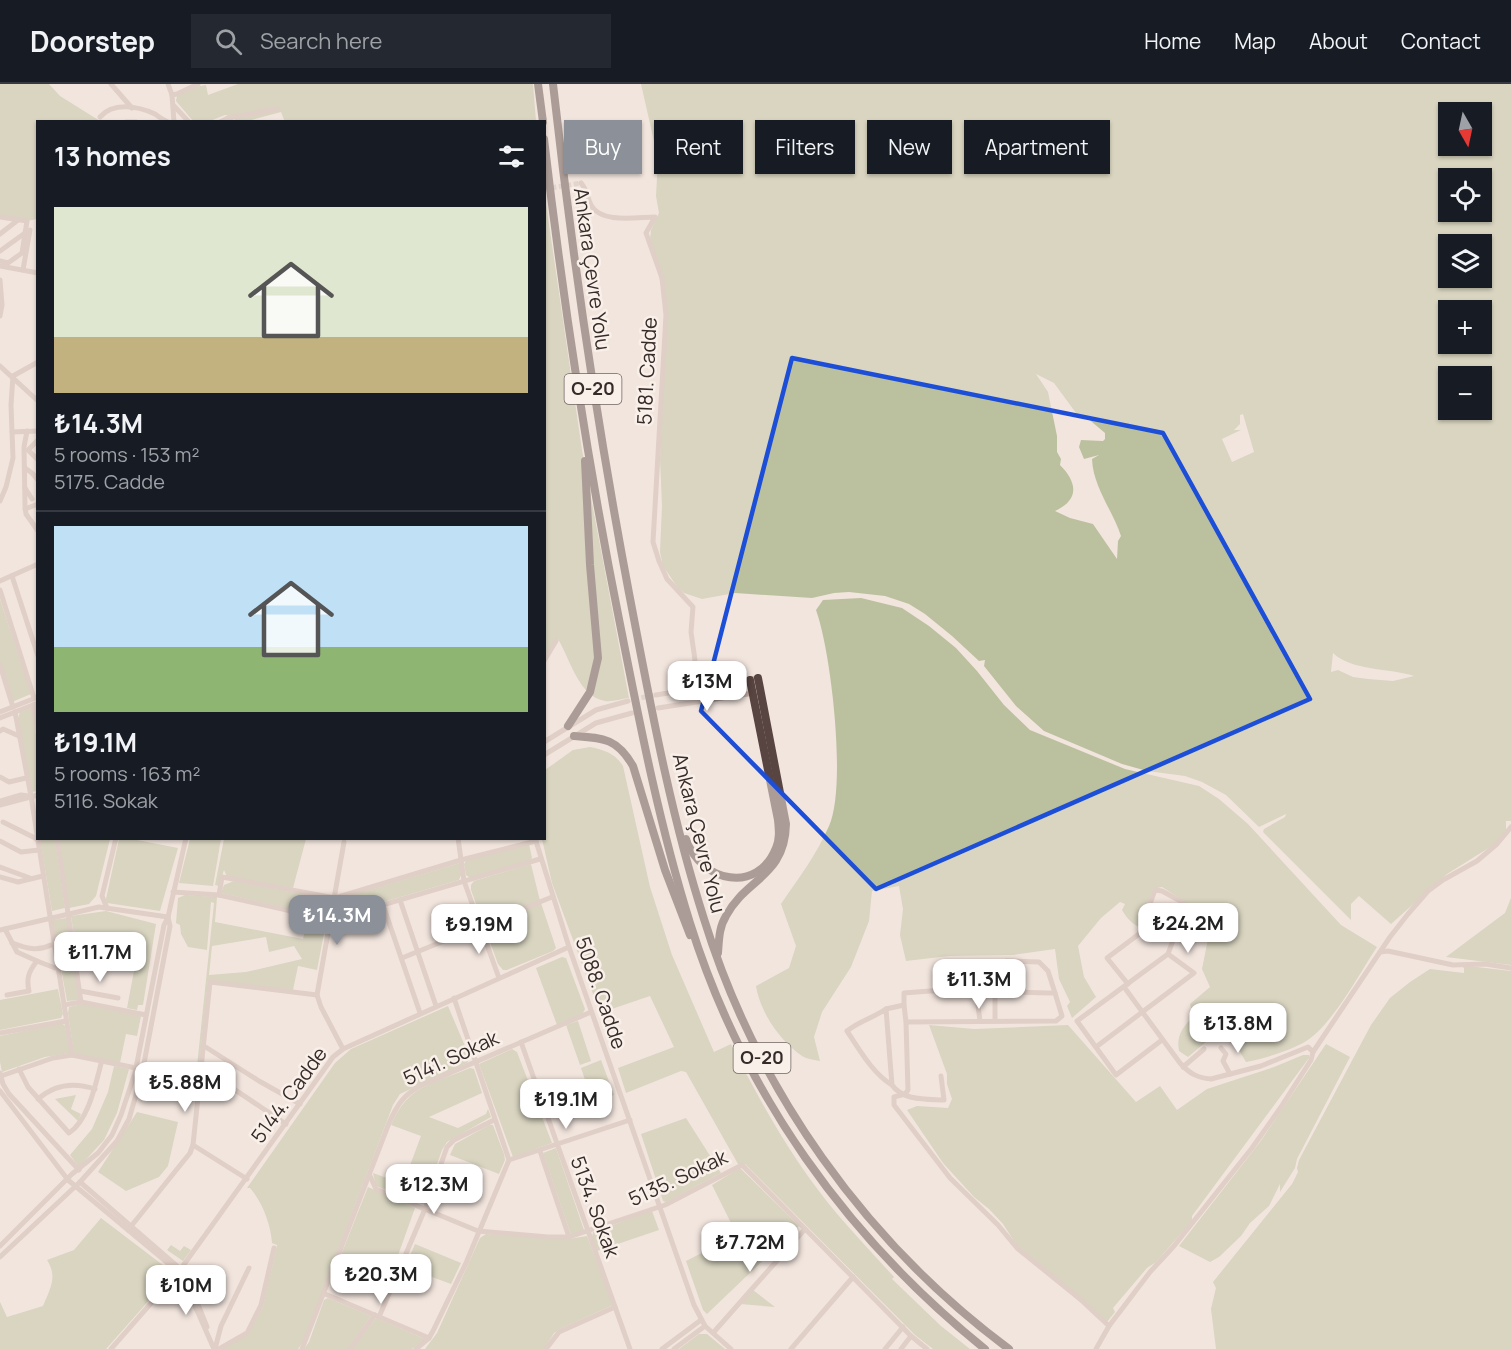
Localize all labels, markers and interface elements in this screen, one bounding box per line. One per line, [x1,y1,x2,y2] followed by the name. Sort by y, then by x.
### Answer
[191,14,611,68] search box
[30,22,155,60] text: Doorstep
[212,25,245,58] icon: search
[260,26,382,56] text: Search here
[1144,27,1201,55] text: Home
[1234,27,1276,55] text: Map
[1309,27,1368,55] text: About
[1401,27,1481,55] text: Contact
[1438,102,1492,156] north arrow
[1438,102,1492,420] map controls
[564,120,642,174] chip: Buy
[654,120,743,174] chip: Rent
[755,120,855,174] chip: Filters
[867,120,952,174] chip: New
[964,120,1110,174] chip: Apartment
[54,138,171,174] text: 13 homes
[495,140,528,173] icon: filters
[1438,168,1492,222] button: locate
[568,186,617,352] street label: Ankara Çevre Yolu
[1438,234,1492,288] button: layers
[237,246,345,354] icon: home
[1438,300,1492,354] button: +
[630,316,663,426] street label: 5181. Cadde
[1438,366,1492,420] button: −
[564,374,622,404] road number: O-20
[54,405,143,441] text: ₺14.3M
[54,441,200,468] text: 5 rooms · 153 m²
[54,468,165,495] text: 5175. Cadde
[237,565,345,673] icon: home
[671,661,743,712] pin: ₺13M
[682,667,732,694] text: ₺13M
[54,724,137,760] text: ₺19.1M
[667,750,732,916] street label: Ankara Çevre Yolu
[54,760,200,787] text: 5 rooms · 163 m²
[54,787,158,814] text: 5116. Sokak
[288,895,386,946] pin: ₺14.3M
[303,901,371,928] text: ₺14.3M
[1139,903,1237,954] pin: ₺24.2M
[430,904,528,955] pin: ₺9.19M
[1152,909,1224,936] text: ₺24.2M
[445,910,513,937] text: ₺9.19M
[51,932,149,983] pin: ₺11.7M
[570,933,633,1052] street label: 5088. Cadde
[68,938,132,965] text: ₺11.7M
[930,959,1028,1010] pin: ₺11.3M
[947,965,1011,992] text: ₺11.3M
[1189,1003,1287,1054] pin: ₺13.8M
[1203,1009,1273,1036] text: ₺13.8M
[399,1023,504,1091] street label: 5141. Sokak
[245,1041,333,1148] street label: 5144. Cadde
[734,1043,790,1073] road number: O-20
[136,1062,234,1113] pin: ₺5.88M
[149,1068,221,1095] text: ₺5.88M
[517,1079,615,1130] pin: ₺19.1M
[534,1085,598,1112] text: ₺19.1M
[624,1142,733,1212] street label: 5135. Sokak
[565,1152,627,1262] street label: 5134. Sokak
[385,1164,483,1215] pin: ₺12.3M
[400,1170,468,1197] text: ₺12.3M
[701,1222,799,1273] pin: ₺7.72M
[715,1228,785,1255] text: ₺7.72M
[332,1254,430,1305] pin: ₺20.3M
[344,1260,418,1287] text: ₺20.3M
[150,1265,222,1316] pin: ₺10M
[160,1271,212,1298] text: ₺10M

